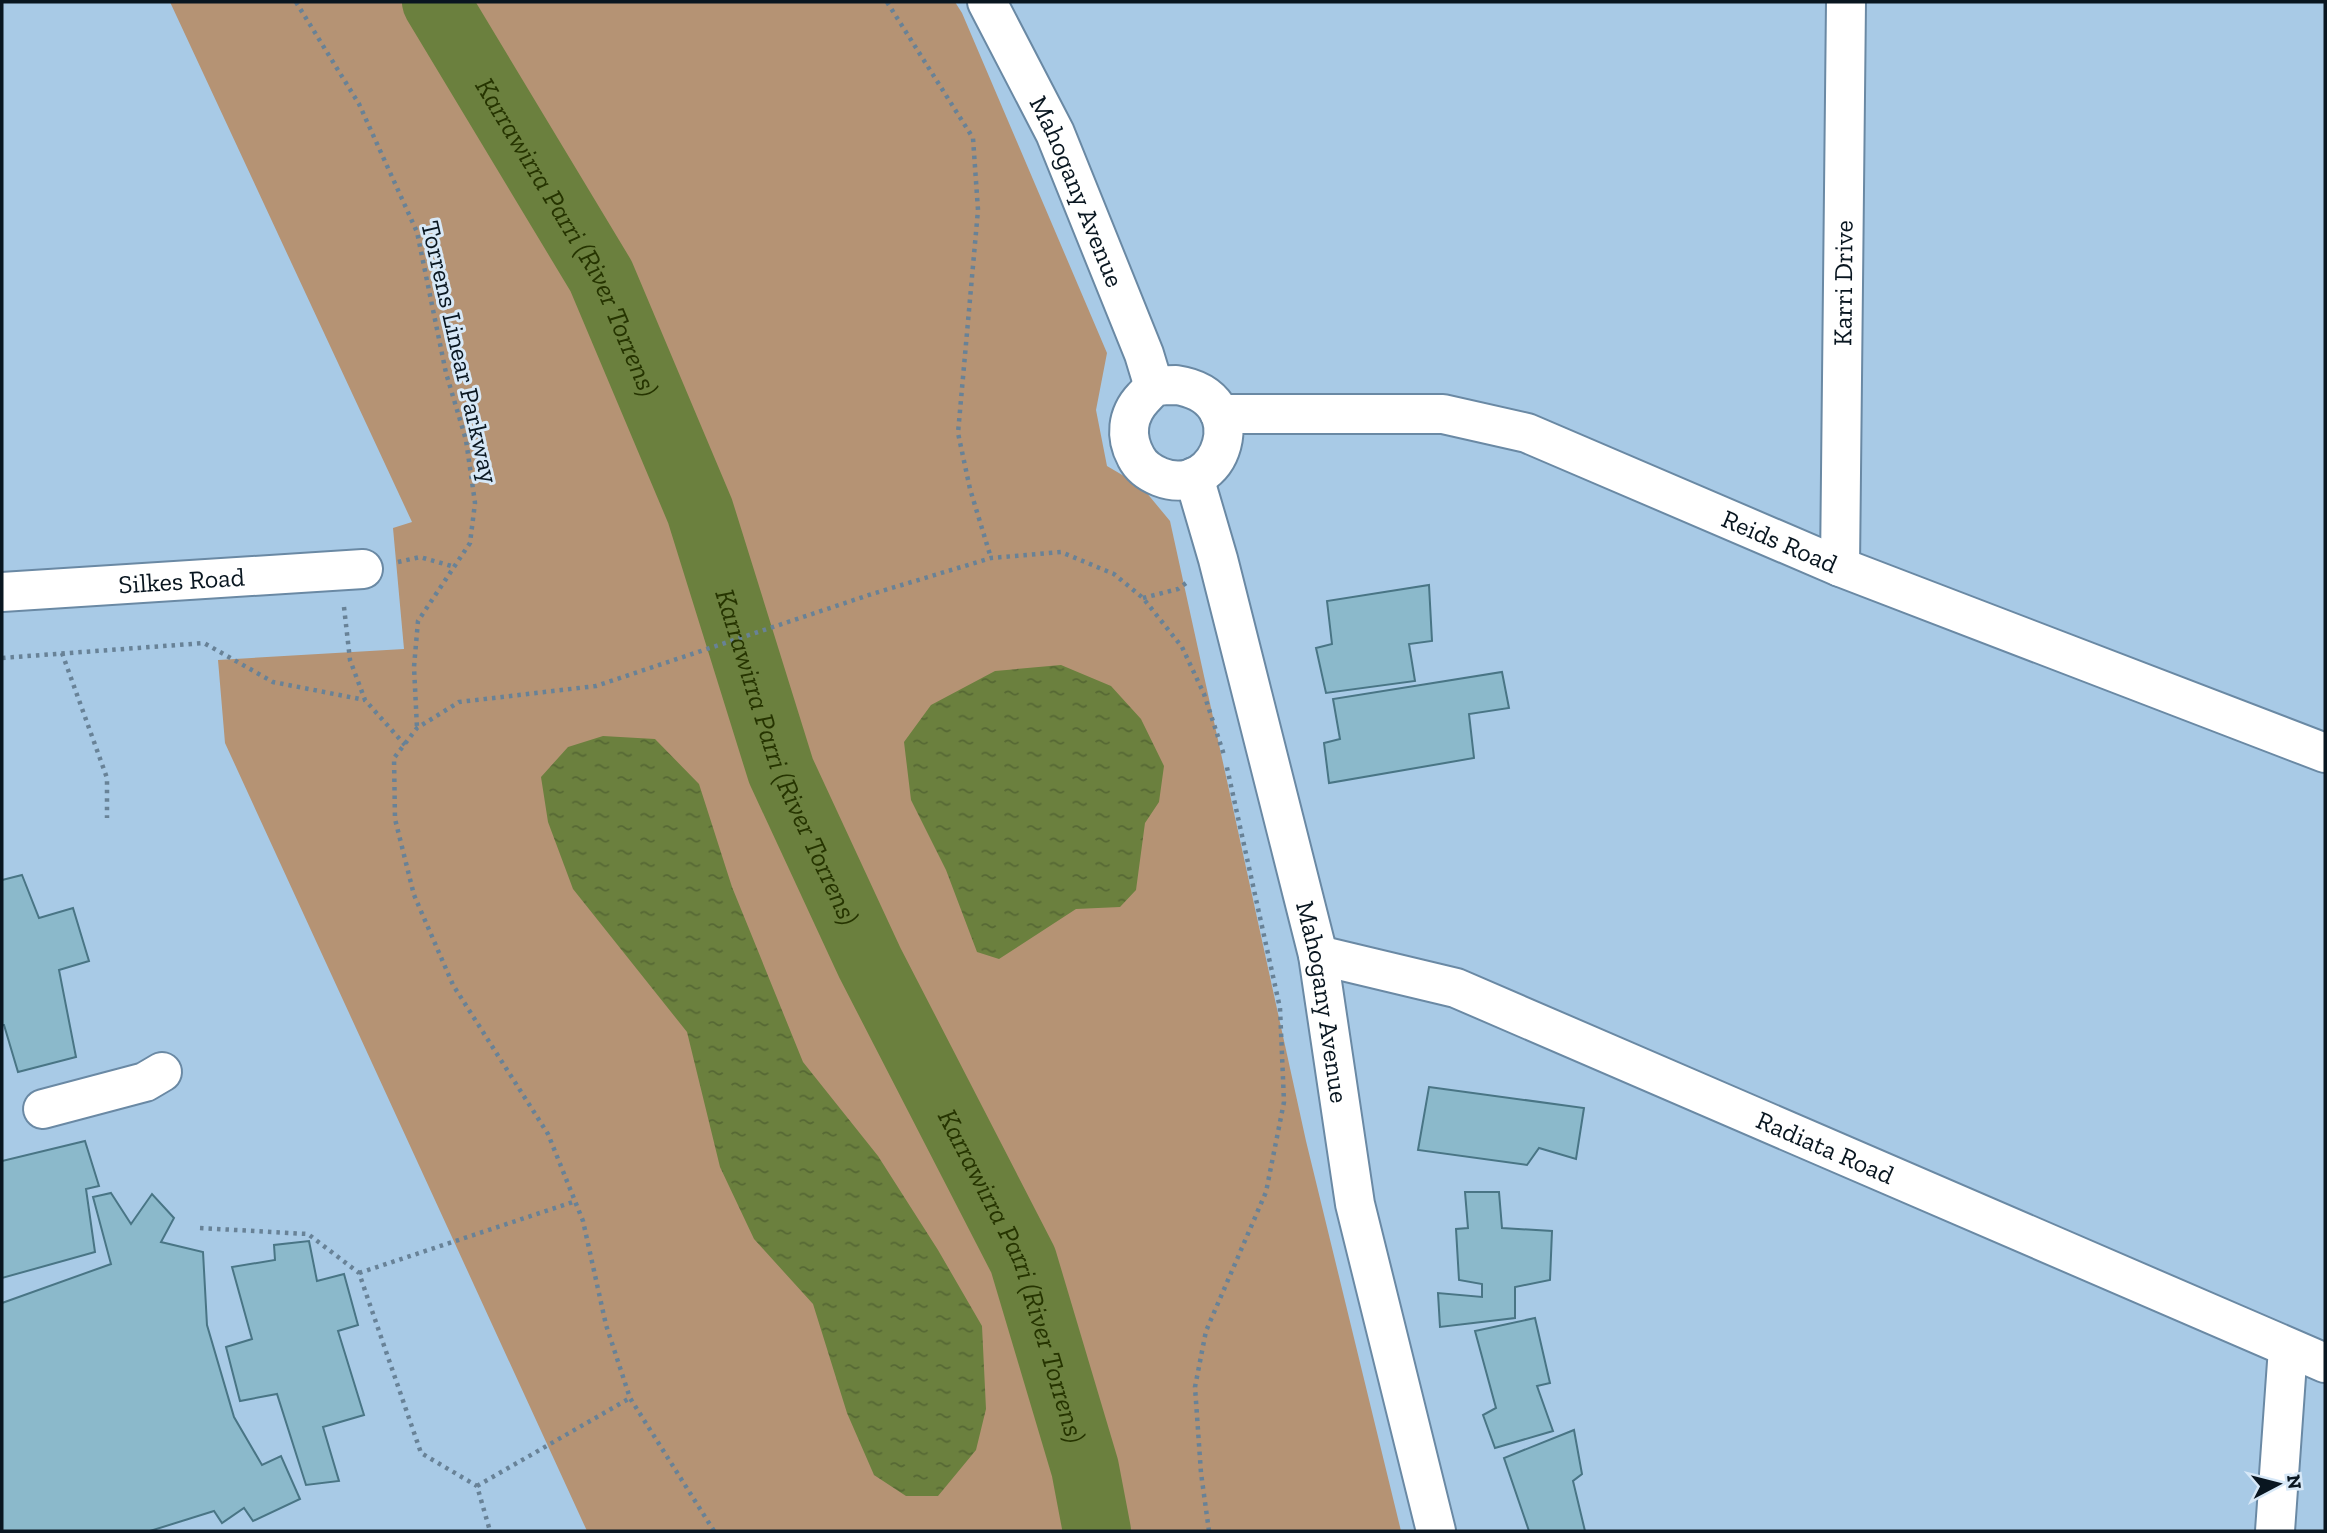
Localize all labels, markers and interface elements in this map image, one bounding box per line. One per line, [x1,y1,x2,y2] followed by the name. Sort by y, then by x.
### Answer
[469,72,666,401] water label: Karrawirra Parri (River Torrens)
[1022,90,1131,292] street label: Mahogany Avenue
[414,218,506,487] street label: Torrens Linear Parkway
[1826,220,1860,346] street label: Karri Drive
[1717,502,1842,580] street label: Reids Road
[117,561,246,601] street label: Silkes Road
[709,585,866,930] water label: Karrawirra Parri (River Torrens)
[1289,898,1356,1105] street label: Mahogany Avenue
[932,1103,1093,1447] water label: Karrawirra Parri (River Torrens)
[1751,1104,1899,1191] street label: Radiata Road
[2243,1449,2313,1519] north arrow
[2282,1473,2307,1491] text: N

